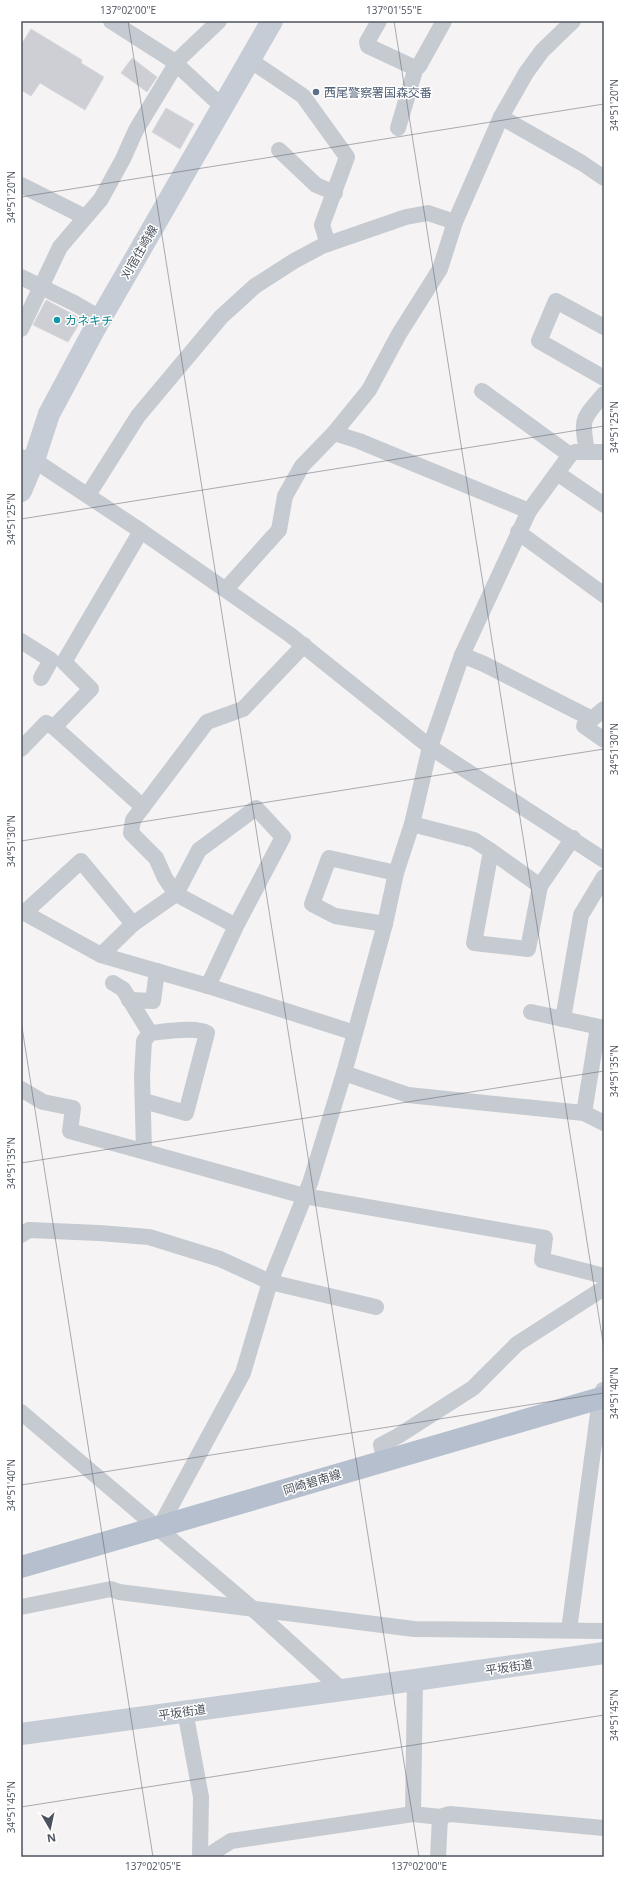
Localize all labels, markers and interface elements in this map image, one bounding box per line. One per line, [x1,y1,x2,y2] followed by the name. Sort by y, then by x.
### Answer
[100,3,156,17] text: 137°02'00"E
[366,3,422,17] text: 137°01'55"E
[607,79,621,131] text: 34°51'20"N
[324,84,432,101] place label: 西尾警察署国森交番
[311,87,321,97] marker: 西尾警察署国森交番
[4,171,18,223] text: 34°51'20"N
[117,222,161,282] street label: 刈宿住崎線
[65,312,113,329] place label: カネキチ
[52,315,62,325] marker: カネキチ
[607,401,621,453] text: 34°51'25"N
[4,493,18,545] text: 34°51'25"N
[607,723,621,775] text: 34°51'30"N
[4,815,18,867] text: 34°51'30"N
[607,1045,621,1097] text: 34°51'35"N
[4,1137,18,1189] text: 34°51'35"N
[607,1367,621,1419] text: 34°51'40"N
[4,1459,18,1511] text: 34°51'40"N
[281,1465,343,1499] street label: 岡崎碧南線
[484,1655,534,1679] street label: 平坂街道
[607,1689,621,1741] text: 34°51'45"N
[157,1700,207,1724] street label: 平坂街道
[4,1781,18,1833] text: 34°51'45"N
[30,1808,70,1848] north arrow
[46,1830,57,1846] text: N
[125,1859,181,1873] text: 137°02'05"E
[391,1859,447,1873] text: 137°02'00"E

